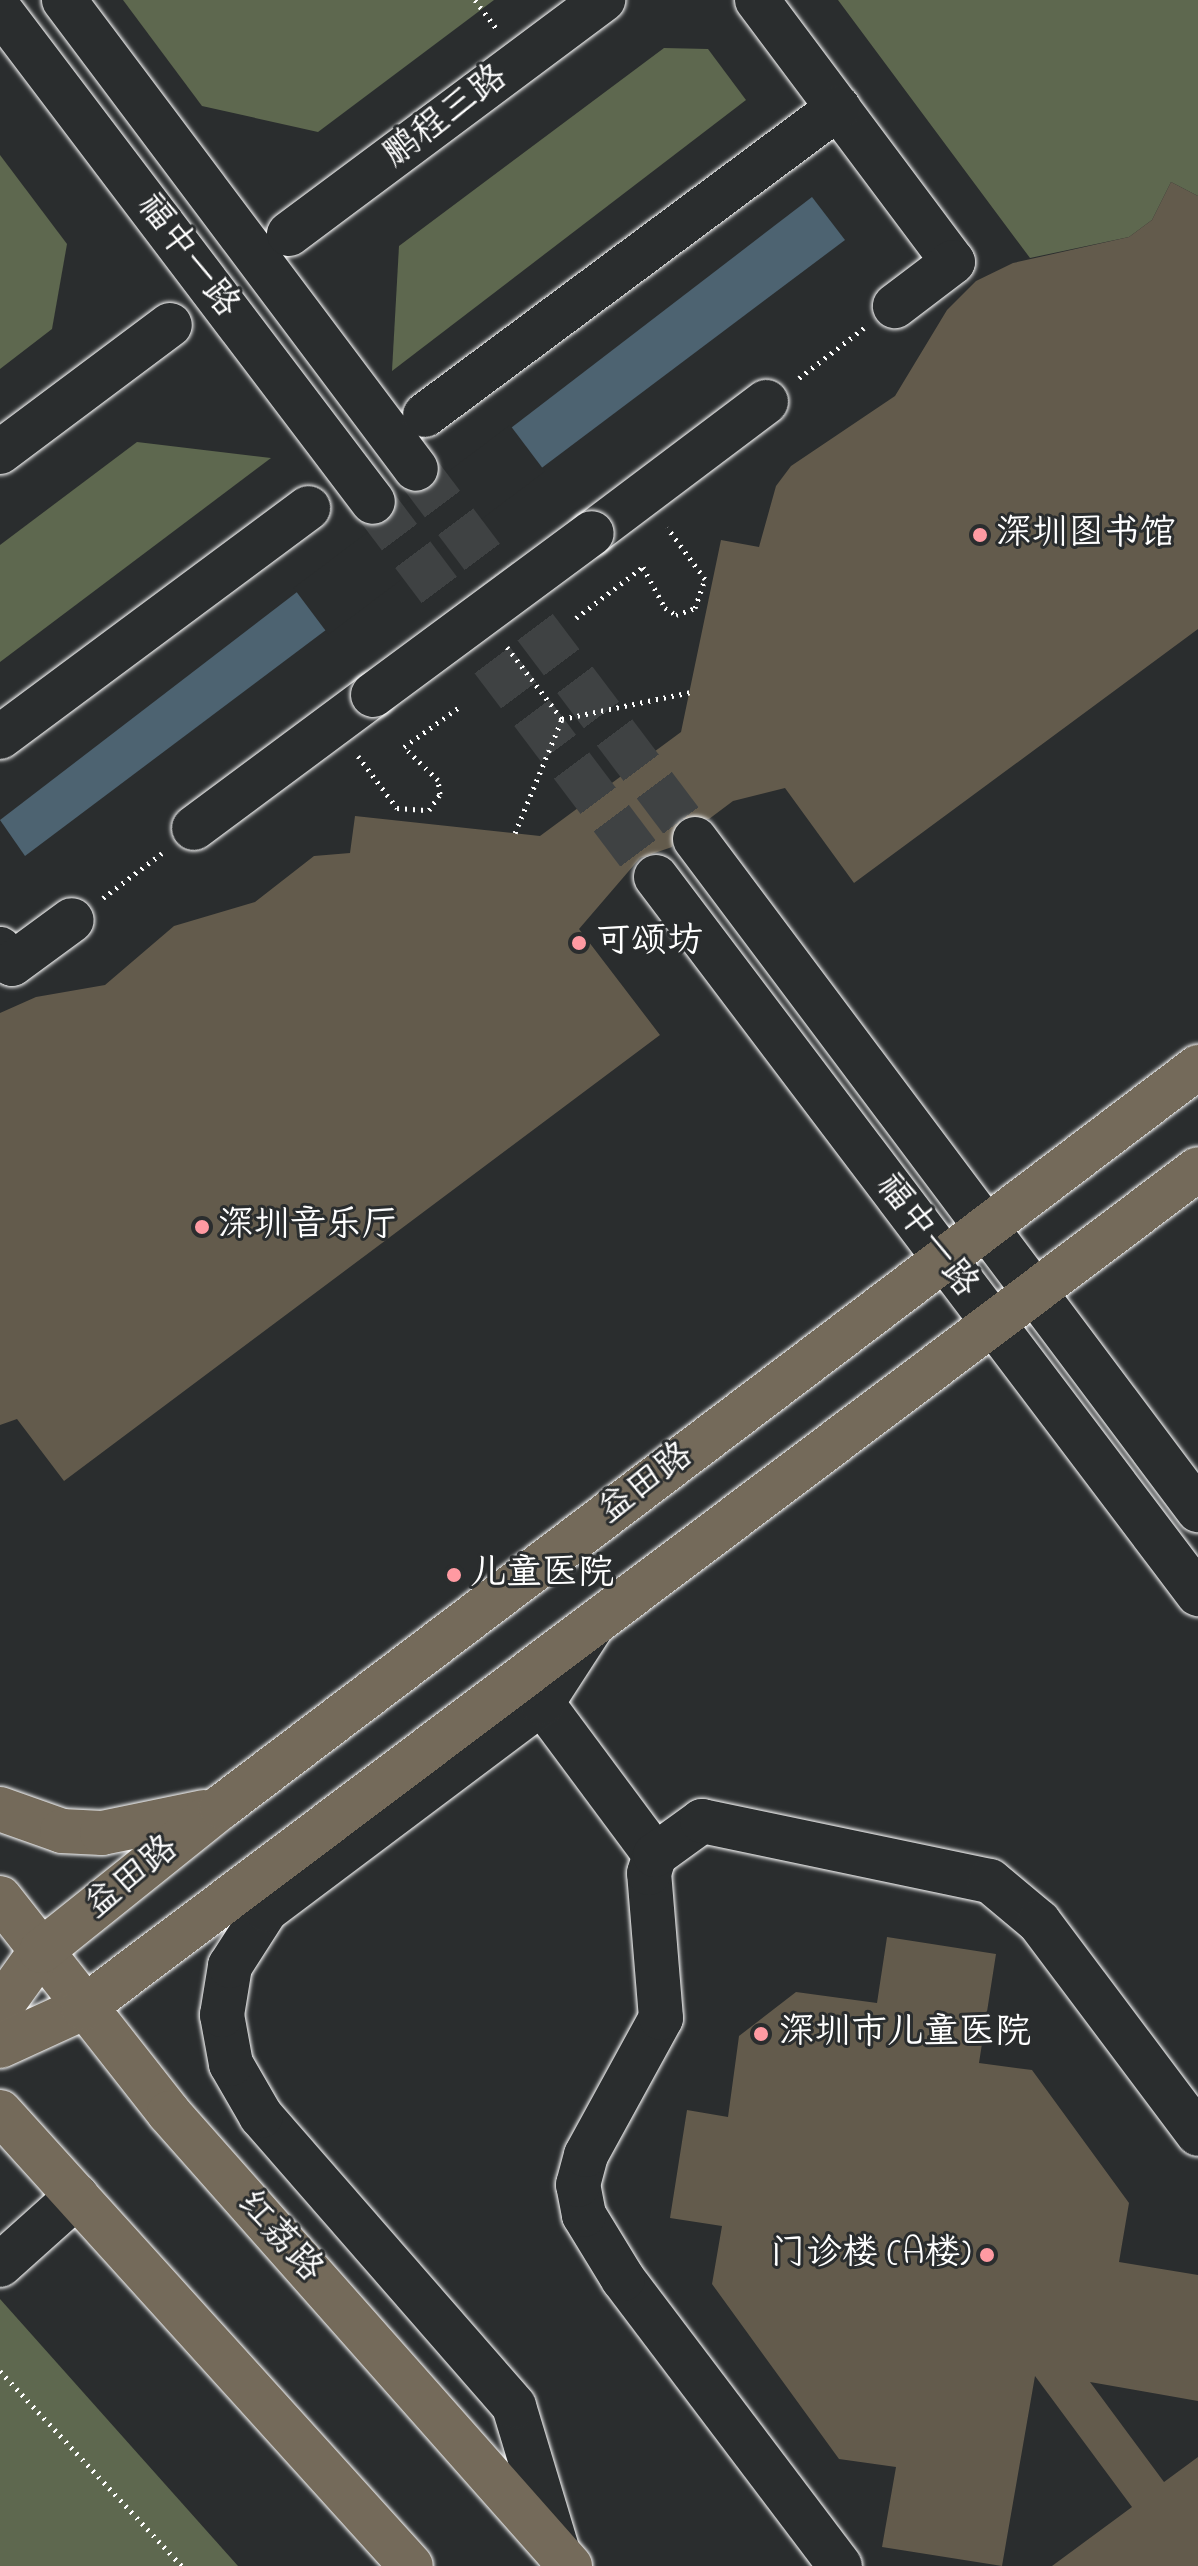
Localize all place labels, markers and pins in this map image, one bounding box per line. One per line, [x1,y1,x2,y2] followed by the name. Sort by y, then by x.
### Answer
[996,513,1176,557] place label: 深圳图书馆
[971,526,989,544] marker: 深圳图书馆
[595,921,703,965] place label: 可颂坊
[570,934,588,952] marker: 可颂坊
[218,1205,398,1249] place label: 深圳音乐厅
[193,1218,211,1236] marker: 深圳音乐厅
[470,1553,614,1597] place label: 儿童医院
[445,1566,463,1584] marker: 儿童医院
[779,2012,1031,2056] place label: 深圳市儿童医院
[750,2023,772,2045] marker: 深圳市儿童医院
[770,2233,971,2277] place label: 门诊楼 (A楼)
[978,2246,996,2264] marker: 门诊楼 (A楼)

